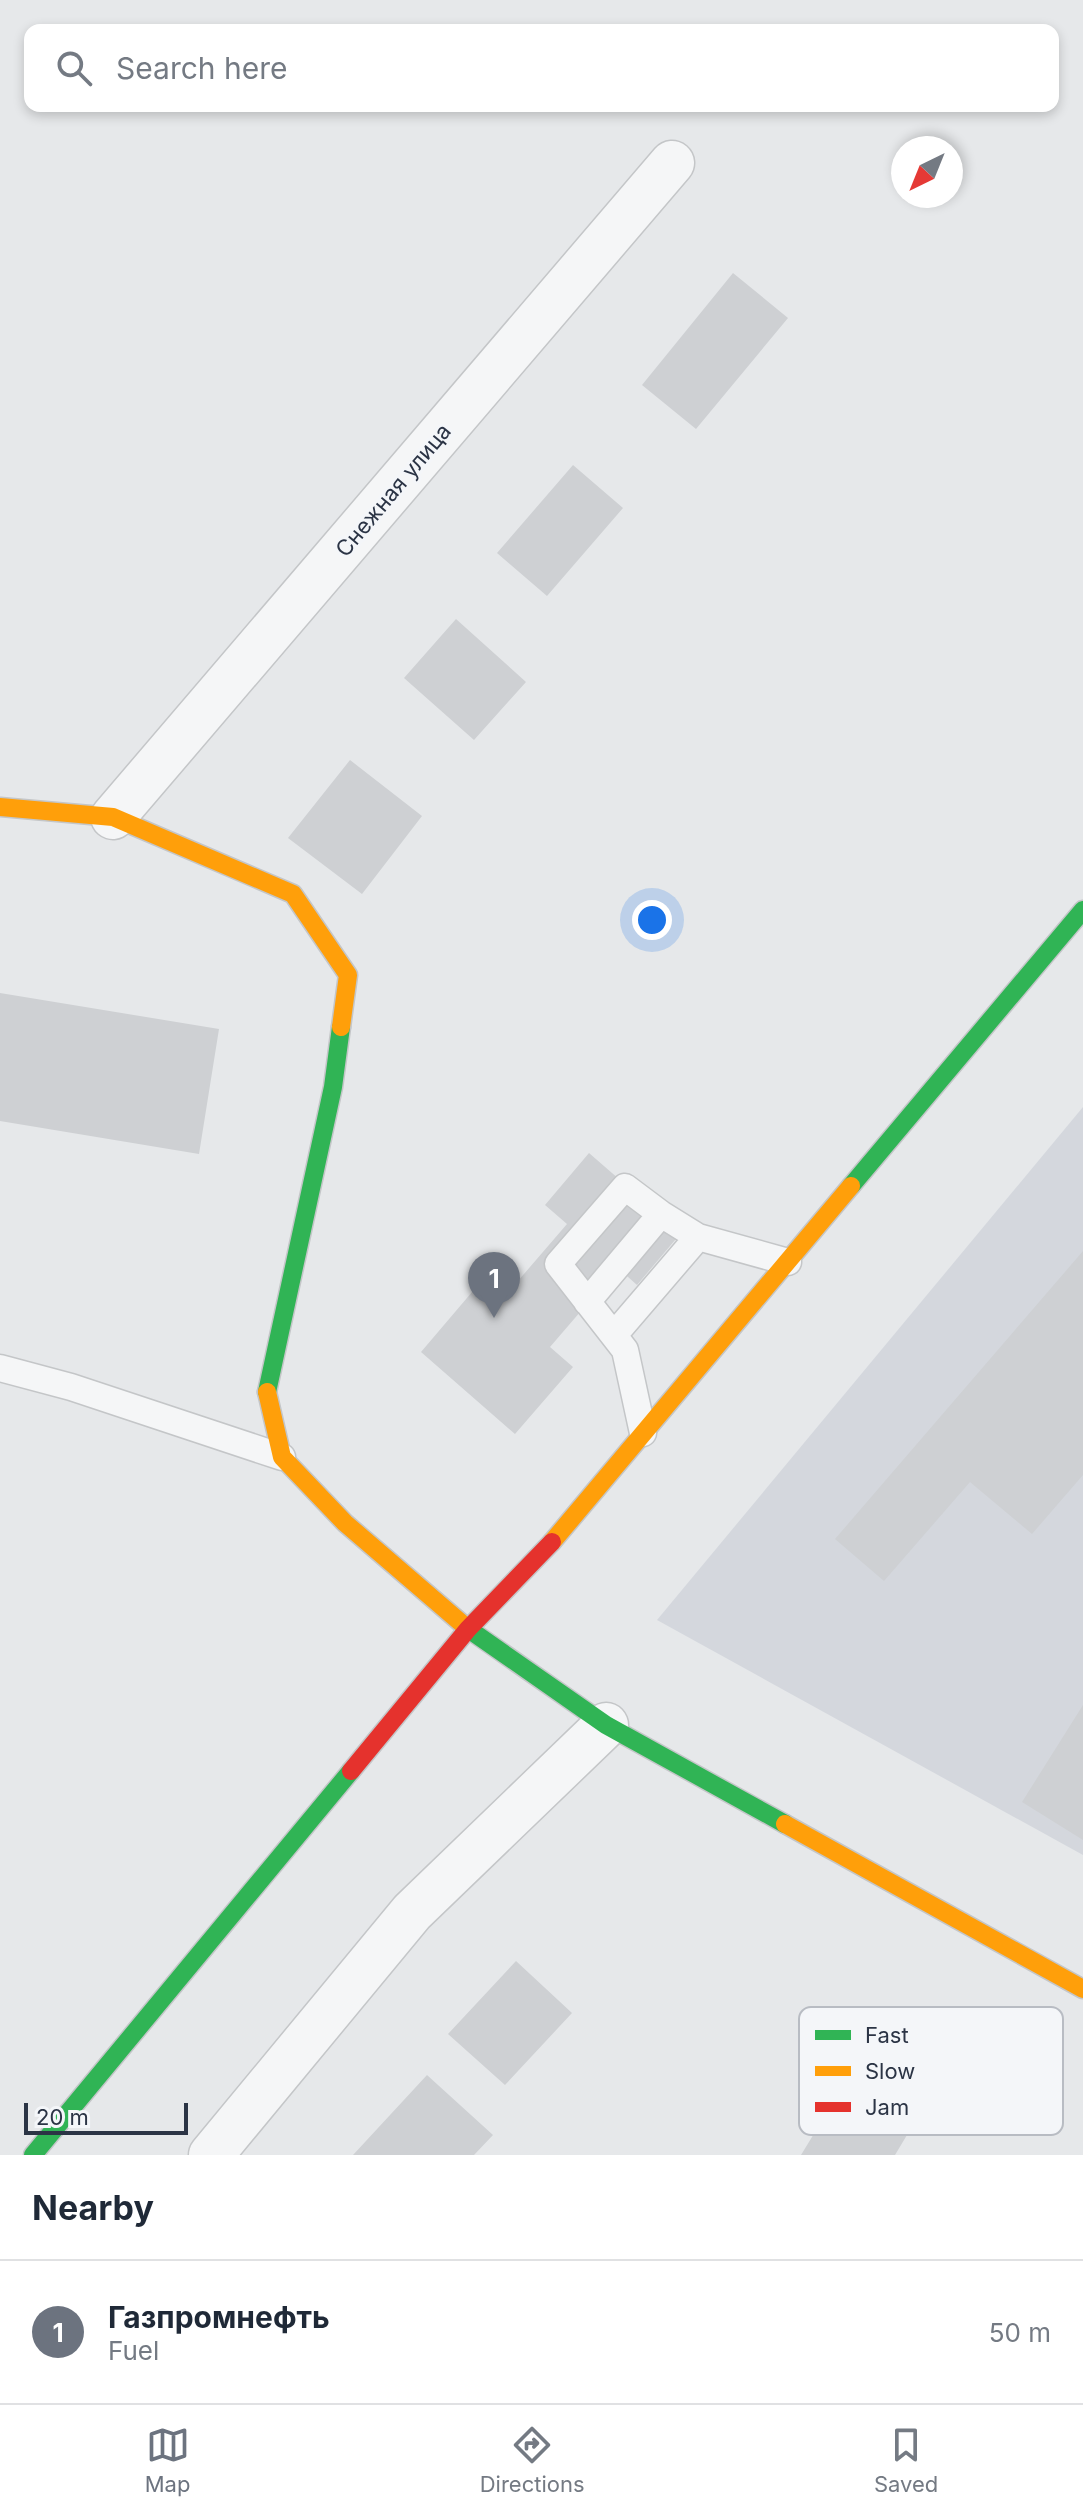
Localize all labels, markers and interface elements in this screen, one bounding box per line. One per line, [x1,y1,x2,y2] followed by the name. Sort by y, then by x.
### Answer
[24,24,1059,112] search box
[52,46,96,90] icon: search
[116,50,288,86] text: Search here
[891,136,963,208] north arrow
[330,418,456,562] street label: Снежная улица
[632,900,672,940] your location
[468,1252,520,1318] pin: 1
[799,2007,1063,2135] legend
[865,2022,909,2048] text: Fast
[865,2058,915,2084] text: Slow
[865,2094,909,2120] text: Jam
[24,2099,188,2135] scale bar
[36,2104,89,2130] text: 20 m
[32,2187,154,2228] text: Nearby
[108,2299,330,2335] text: Газпромнефть
[52,2317,64,2348] text: 1
[989,2317,1051,2348] text: 50 m
[108,2335,159,2366] text: Fuel
[145,2423,190,2497] tab: Map
[480,2423,585,2497] tab: Directions
[874,2423,938,2497] tab: Saved

